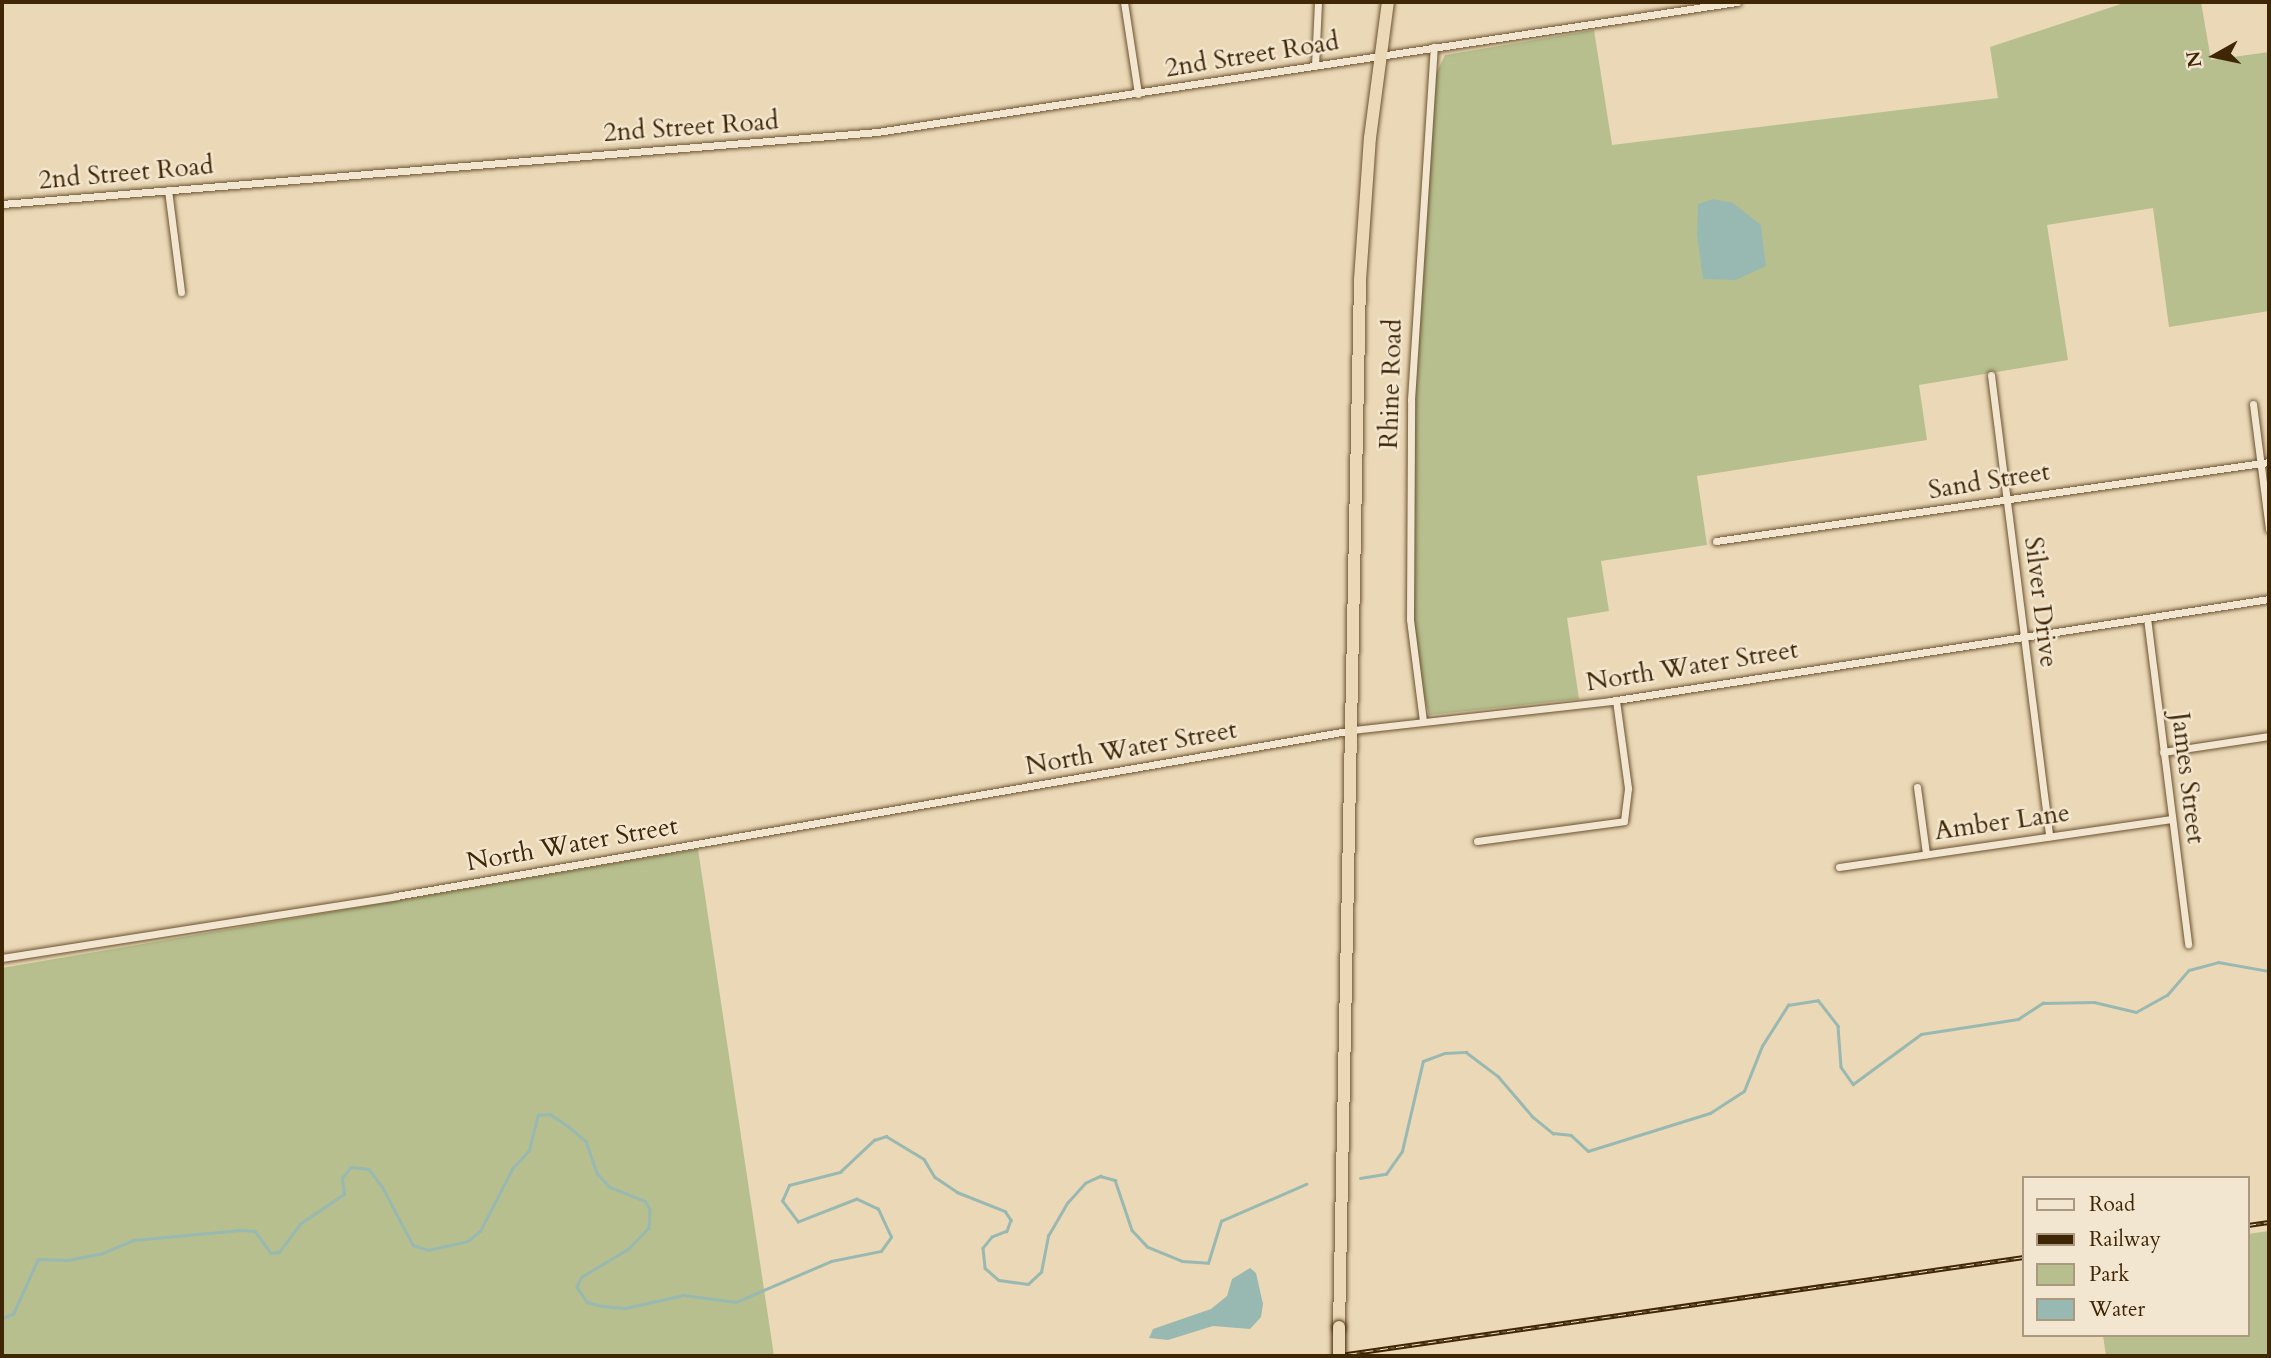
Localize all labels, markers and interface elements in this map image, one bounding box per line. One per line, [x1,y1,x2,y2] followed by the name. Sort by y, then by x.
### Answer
[2180,21,2250,91] north arrow
[1163,26,1341,84] street label: 2nd Street Road
[2180,49,2208,69] text: N
[602,105,780,149] street label: 2nd Street Road
[37,150,215,196] street label: 2nd Street Road
[1373,318,1409,450] street label: Rhine Road
[1926,456,2052,506] street label: Sand Street
[2018,535,2064,669] street label: Silver Drive
[1584,634,1800,698] street label: North Water Street
[2164,711,2212,845] street label: James Street
[1023,714,1239,782] street label: North Water Street
[1932,797,2072,847] street label: Amber Lane
[464,810,680,878] street label: North Water Street
[2022,1176,2250,1337] legend
[2089,1190,2135,1219] text: Road
[2089,1225,2161,1254] text: Railway
[2089,1260,2129,1289] text: Park
[2089,1295,2145,1324] text: Water

